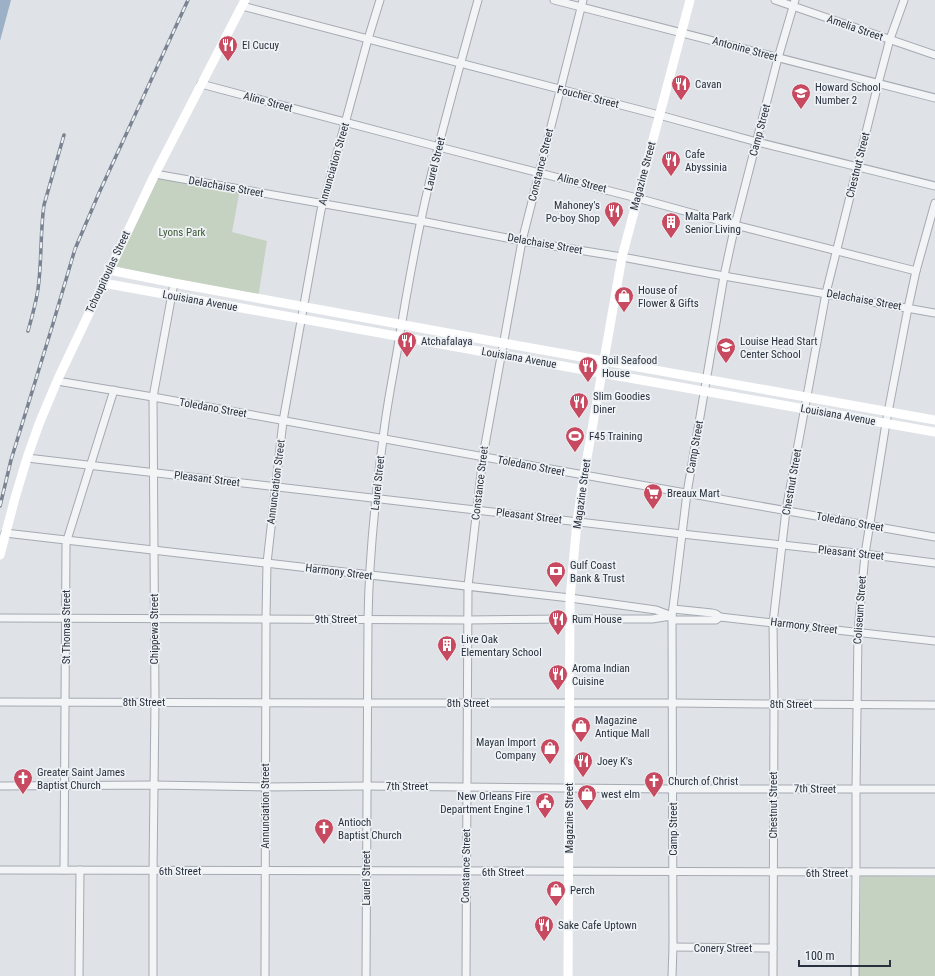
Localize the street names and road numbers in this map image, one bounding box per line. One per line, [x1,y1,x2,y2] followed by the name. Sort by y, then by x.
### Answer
[825,12,885,44] street label: Amelia Street
[711,34,779,64] street label: Antonine Street
[556,83,620,111] street label: Foucher Street
[242,89,294,115] street label: Aline Street
[747,102,773,158] street label: Camp Street
[316,121,352,207] street label: Annunciation Street
[526,127,556,203] street label: Constance Street
[844,131,872,199] street label: Chestnut Street
[422,136,448,192] street label: Laurel Street
[628,140,658,212] street label: Magazine Street
[556,171,608,195] street label: Aline Street
[188,174,264,200] street label: Delachaise Street
[83,229,133,315] street label: Tchoupitoulas Street
[507,231,583,257] street label: Delachaise Street
[826,287,902,313] street label: Delachaise Street
[161,288,239,314] street label: Louisiana Avenue
[480,345,558,371] street label: Louisiana Avenue
[178,396,248,420] street label: Toledano Street
[799,402,877,428] street label: Louisiana Avenue
[684,420,706,474] street label: Camp Street
[264,439,288,525] street label: Annunciation Street
[469,445,491,521] street label: Constance Street
[780,448,804,516] street label: Chestnut Street
[496,453,566,479] street label: Toledano Street
[369,455,387,511] street label: Laurel Street
[571,458,593,530] street label: Magazine Street
[173,469,241,489] street label: Pleasant Street
[495,506,563,526] street label: Pleasant Street
[815,510,885,534] street label: Toledano Street
[817,543,885,563] street label: Pleasant Street
[305,561,373,583] street label: Harmony Street
[851,575,869,645] street label: Coliseum Street
[60,590,73,664] street label: St Thomas Street
[148,594,161,664] street label: Chippewa Street
[315,613,357,626] street label: 9th Street
[770,615,838,637] street label: Harmony Street
[123,696,165,709] street label: 8th Street
[447,697,489,710] street label: 8th Street
[770,698,812,711] street label: 8th Street
[259,763,272,849] street label: Annunciation Street
[767,771,780,839] street label: Chestnut Street
[386,780,428,793] street label: 7th Street
[794,782,836,796] street label: 7th Street
[563,783,576,853] street label: Magazine Street
[667,802,680,856] street label: Camp Street
[459,829,473,903] street label: Constance Street
[360,850,373,906] street label: Laurel Street
[159,865,201,878] street label: 6th Street
[482,866,524,879] street label: 6th Street
[806,867,848,880] street label: 6th Street
[694,942,752,955] street label: Conery Street

